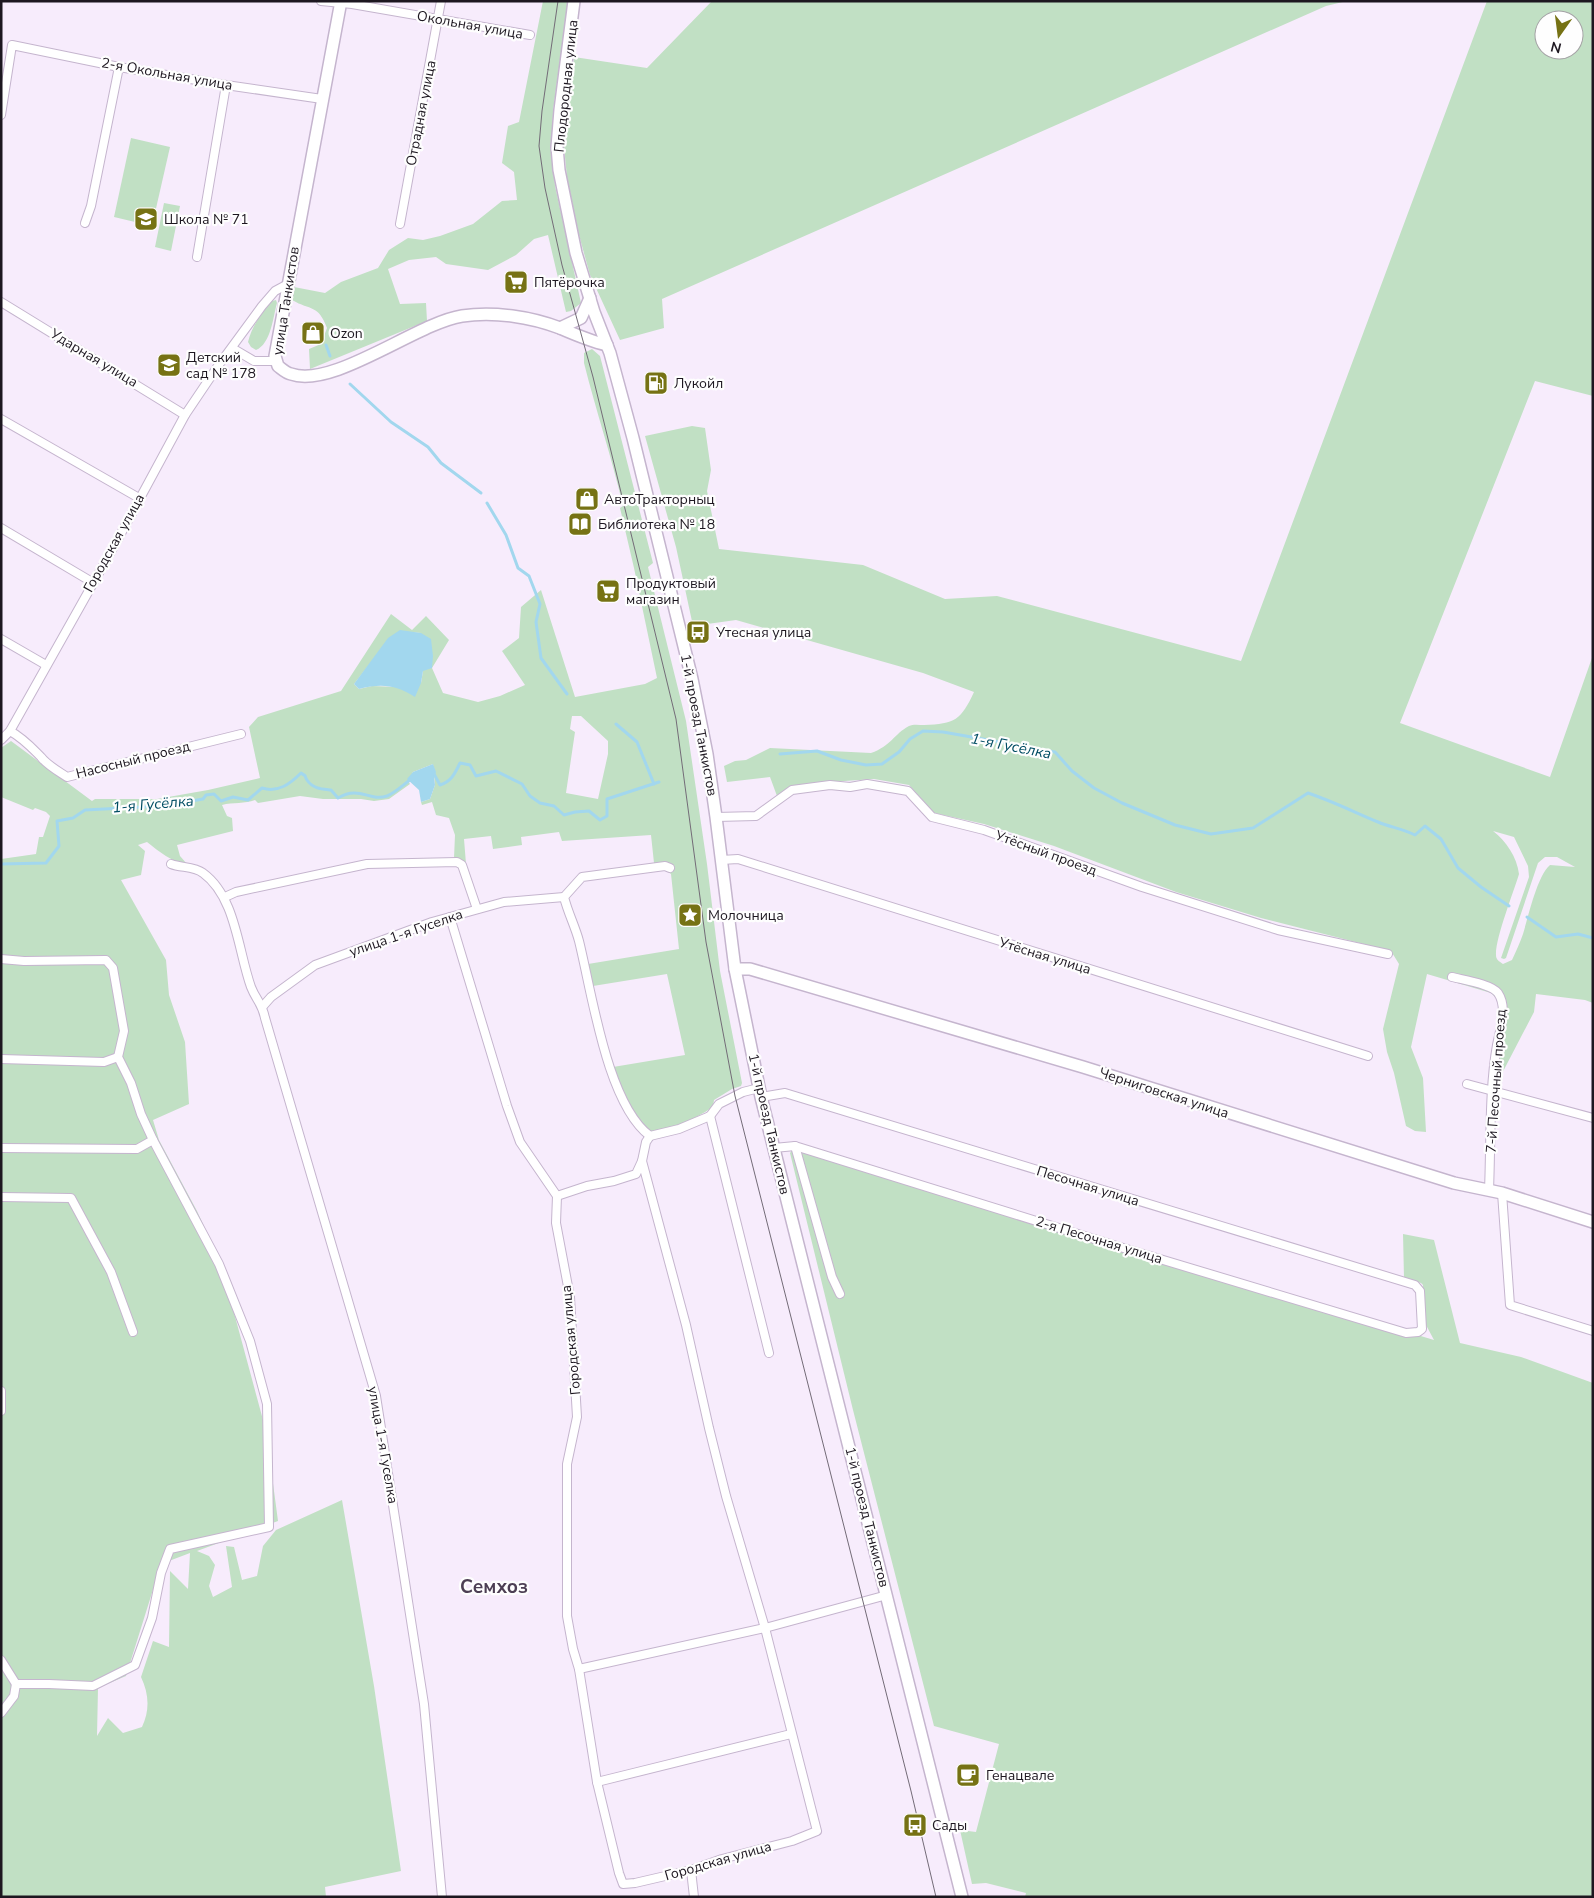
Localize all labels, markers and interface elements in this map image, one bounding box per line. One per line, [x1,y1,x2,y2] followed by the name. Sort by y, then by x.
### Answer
[415,6,525,44] street label: Окольная улица
[1534,10,1584,60] north arrow
[550,19,582,153] street label: Плодородная улица
[1549,37,1563,58] text: N
[100,53,234,95] street label: 2-я Окольная улица
[401,59,441,167] street label: Отрадная улица
[133,206,159,232] school or university icon: Школа № 71
[164,210,249,229] place label: Школа № 71
[268,245,304,357] street label: улица Танкистов
[503,269,529,295] supermarket icon: Пятёрочка
[534,273,605,292] place label: Пятёрочка
[300,320,326,346] shop icon: Ozon
[46,324,141,392] street label: Ударная улица
[330,324,363,343] place label: Ozon
[186,348,256,383] place label: Детский сад № 178
[156,352,182,378] school or university icon: Детский сад № 178
[643,370,669,396] fuel station icon: Лукойл
[674,374,723,393] place label: Лукойл
[574,486,600,512] shop icon: АвтоТракторныц
[79,490,149,596] street label: Городская улица
[604,490,715,509] place label: АвтоТракторныц
[567,511,593,537] library icon: Библиотека № 18
[598,515,715,534] place label: Библиотека № 18
[626,574,716,609] place label: Продуктовый магазин
[595,578,621,604] supermarket icon: Продуктовый магазин
[685,619,711,645] bus stop icon: Утесная улица
[715,623,811,642] place label: Утесная улица
[676,652,722,798] street label: 1-й проезд Танкистов
[969,728,1053,764] water label: 1-я Гусёлка
[74,737,192,783] street label: Насосный проезд
[111,790,195,818] water label: 1-я Гусёлка
[992,825,1100,880] street label: Утёсный проезд
[677,902,703,928] place icon: Молочница
[347,905,465,961] street label: улица 1-я Гуселка
[708,906,784,925] place label: Молочница
[996,933,1093,979] street label: Утёсная улица
[1481,1008,1511,1154] street label: 7-й Песочный проезд
[744,1052,795,1197] street label: 1-й проезд Танкистов
[1097,1063,1231,1123] street label: Черниговская улица
[1034,1161,1142,1211] street label: Песочная улица
[1033,1212,1165,1268] street label: 2-я Песочная улица
[557,1284,585,1396] street label: Городская улица
[363,1385,403,1505] street label: улица 1-я Гуселка
[840,1445,894,1590] street label: 1-й проезд Танкистов
[460,1574,528,1600] district label: Семхоз
[955,1762,981,1788] cafe icon: Генацвале
[986,1766,1054,1785] place label: Генацвале
[902,1812,928,1838] bus stop icon: Сады
[932,1816,967,1835] place label: Сады
[662,1837,774,1885] street label: Городская улица

